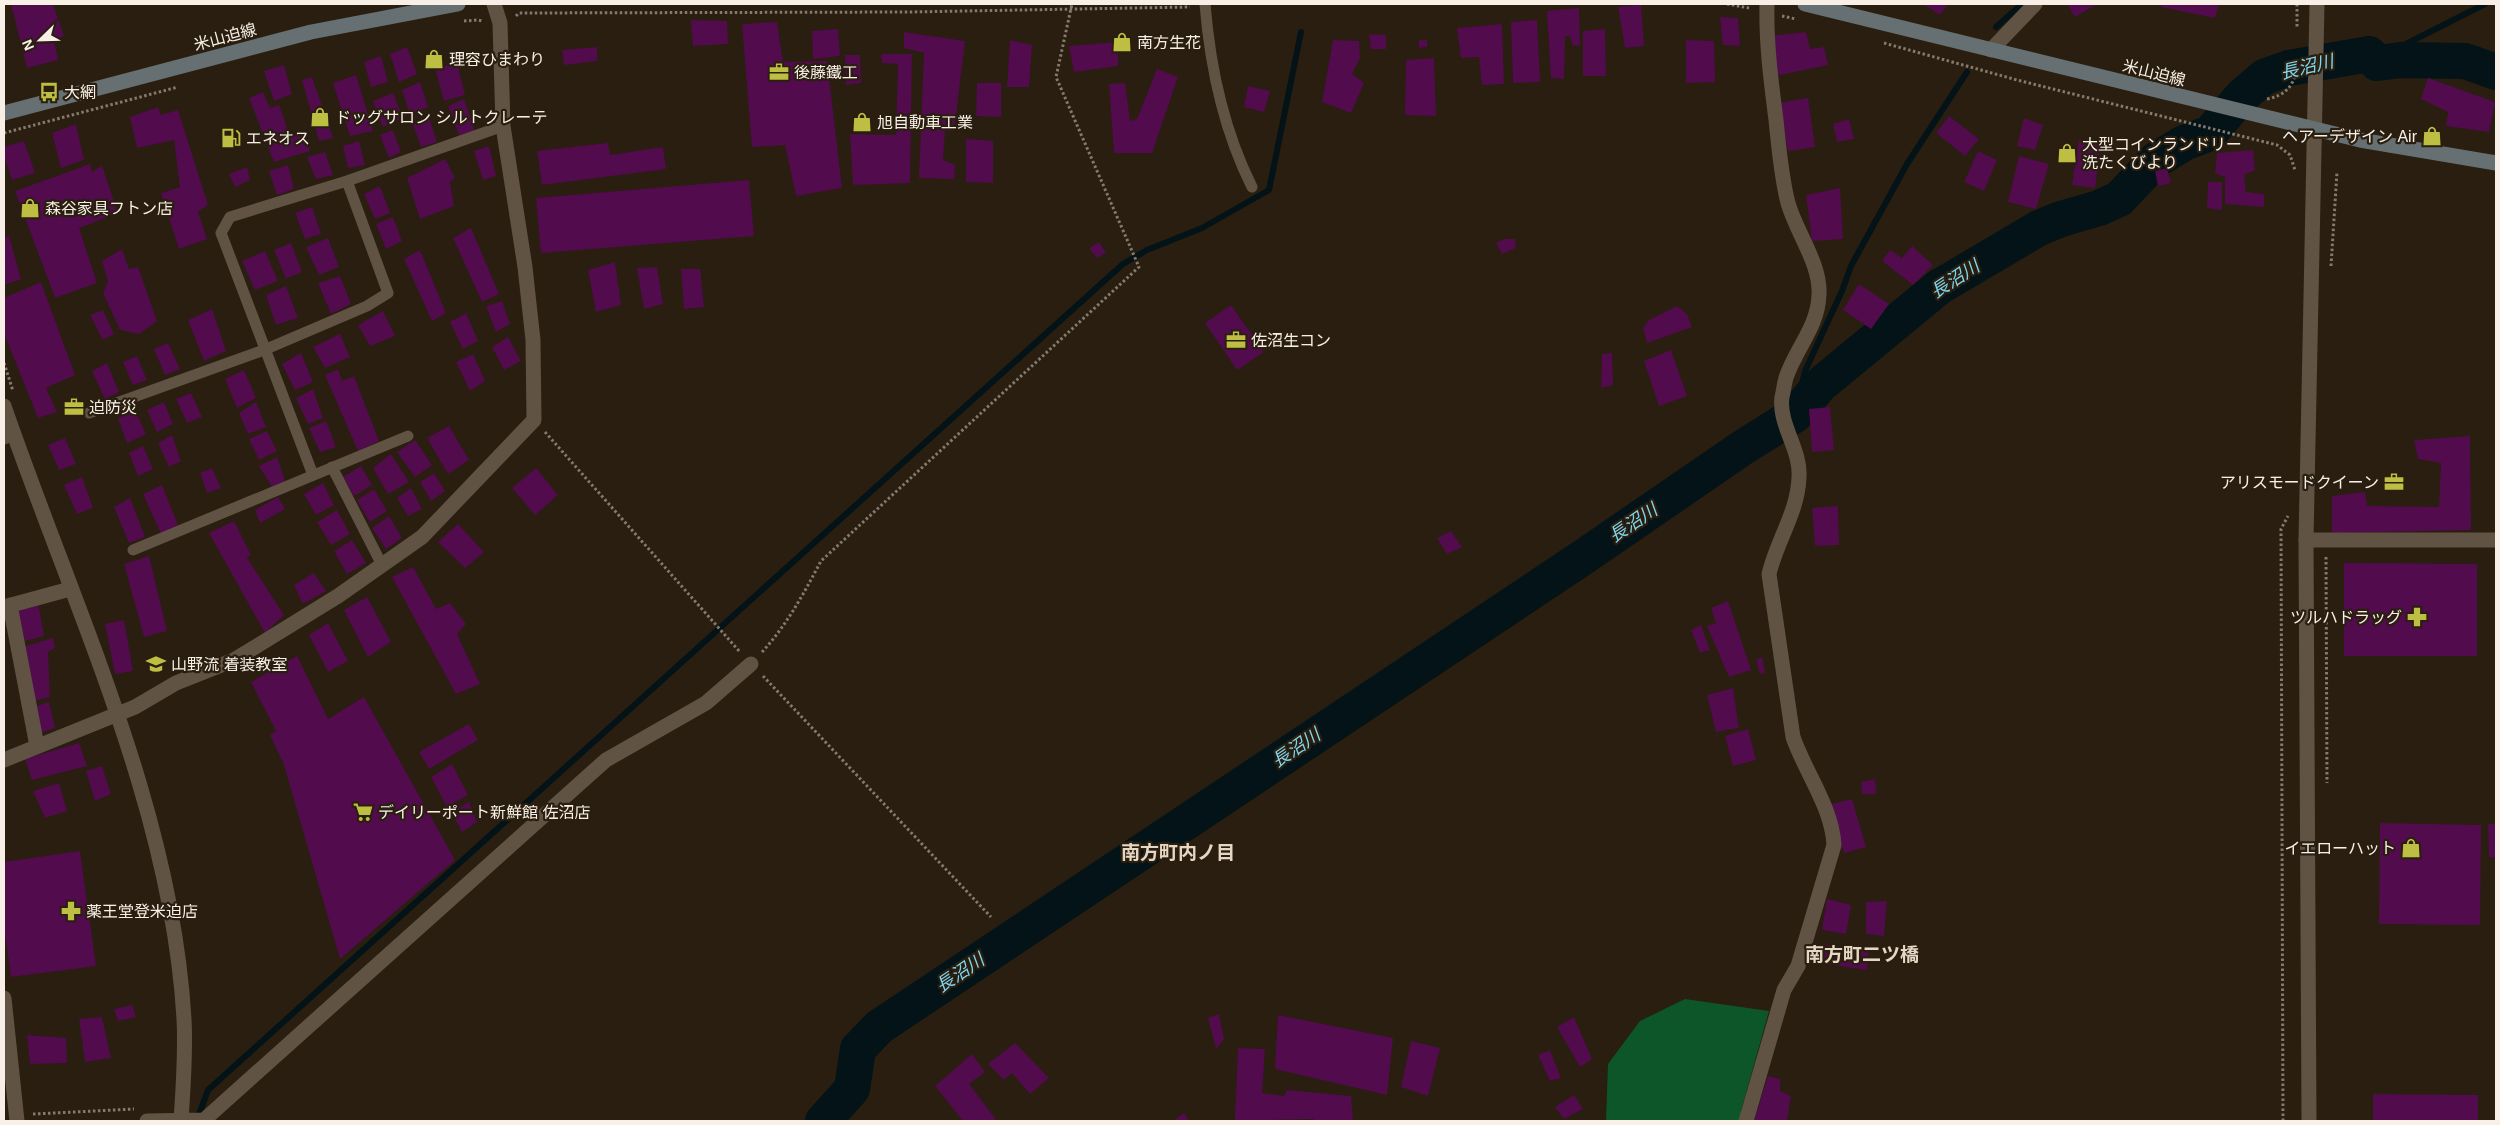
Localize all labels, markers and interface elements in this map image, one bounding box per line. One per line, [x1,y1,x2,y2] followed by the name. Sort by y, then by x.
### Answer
[15,15,65,65] north arrow
[192,21,258,53] street label: 米山迫線
[1111,31,1133,53] shop icon: 南方生花
[1137,34,1201,51] place label: 南方生花
[19,37,37,53] text: N
[423,48,445,70] shop icon: 理容ひまわり
[449,51,545,68] place label: 理容ひまわり
[2278,51,2338,83] water label: 長沼川
[2121,57,2187,89] street label: 米山迫線
[768,61,790,83] office icon: 後藤鐵工
[794,64,858,81] place label: 後藤鐵工
[38,81,60,103] bus stop icon: 大網
[64,84,96,101] place label: 大網
[309,106,331,128] shop icon: ドッグサロン シルトクレーテ
[335,109,547,126] place label: ドッグサロン シルトクレーテ
[851,111,873,133] shop icon: 旭自動車工業
[877,114,973,131] place label: 旭自動車工業
[2421,125,2443,147] shop icon: ヘアーデザイン Air
[220,127,242,149] fuel station icon: エネオス
[2282,128,2418,145] place label: ヘアーデザイン Air
[246,130,310,147] place label: エネオス
[2082,136,2242,171] place label: 大型コインランドリー 洗たくびより
[2056,142,2078,164] shop icon: 大型コインランドリー 洗たくびより
[19,197,41,219] shop icon: 森谷家具フトン店
[45,200,173,217] place label: 森谷家具フトン店
[1927,255,1985,302] water label: 長沼川
[1225,329,1247,351] office icon: 佐沼生コン
[1251,332,1331,349] place label: 佐沼生コン
[63,396,85,418] office icon: 迫防災
[89,399,137,416] place label: 迫防災
[2383,471,2405,493] office icon: アリスモードクイーン
[2220,474,2379,491] place label: アリスモードクイーン
[1605,498,1663,546] water label: 長沼川
[2406,606,2428,628] pharmacy icon: ツルハドラッグ
[2290,609,2402,626] place label: ツルハドラッグ
[145,653,167,675] school or university icon: 山野流 着装教室
[171,656,287,673] place label: 山野流 着装教室
[1268,723,1326,771] water label: 長沼川
[352,801,374,823] supermarket icon: デイリーポート新鮮館 佐沼店
[378,804,590,821] place label: デイリーポート新鮮館 佐沼店
[2400,837,2422,859] shop icon: イエローハット
[2284,840,2396,857] place label: イエローハット
[1121,842,1235,863] district label: 南方町内ノ目
[60,900,82,922] pharmacy icon: 薬王堂登米迫店
[86,903,198,920] place label: 薬王堂登米迫店
[1805,944,1919,965] district label: 南方町二ツ橋
[932,948,990,996] water label: 長沼川

